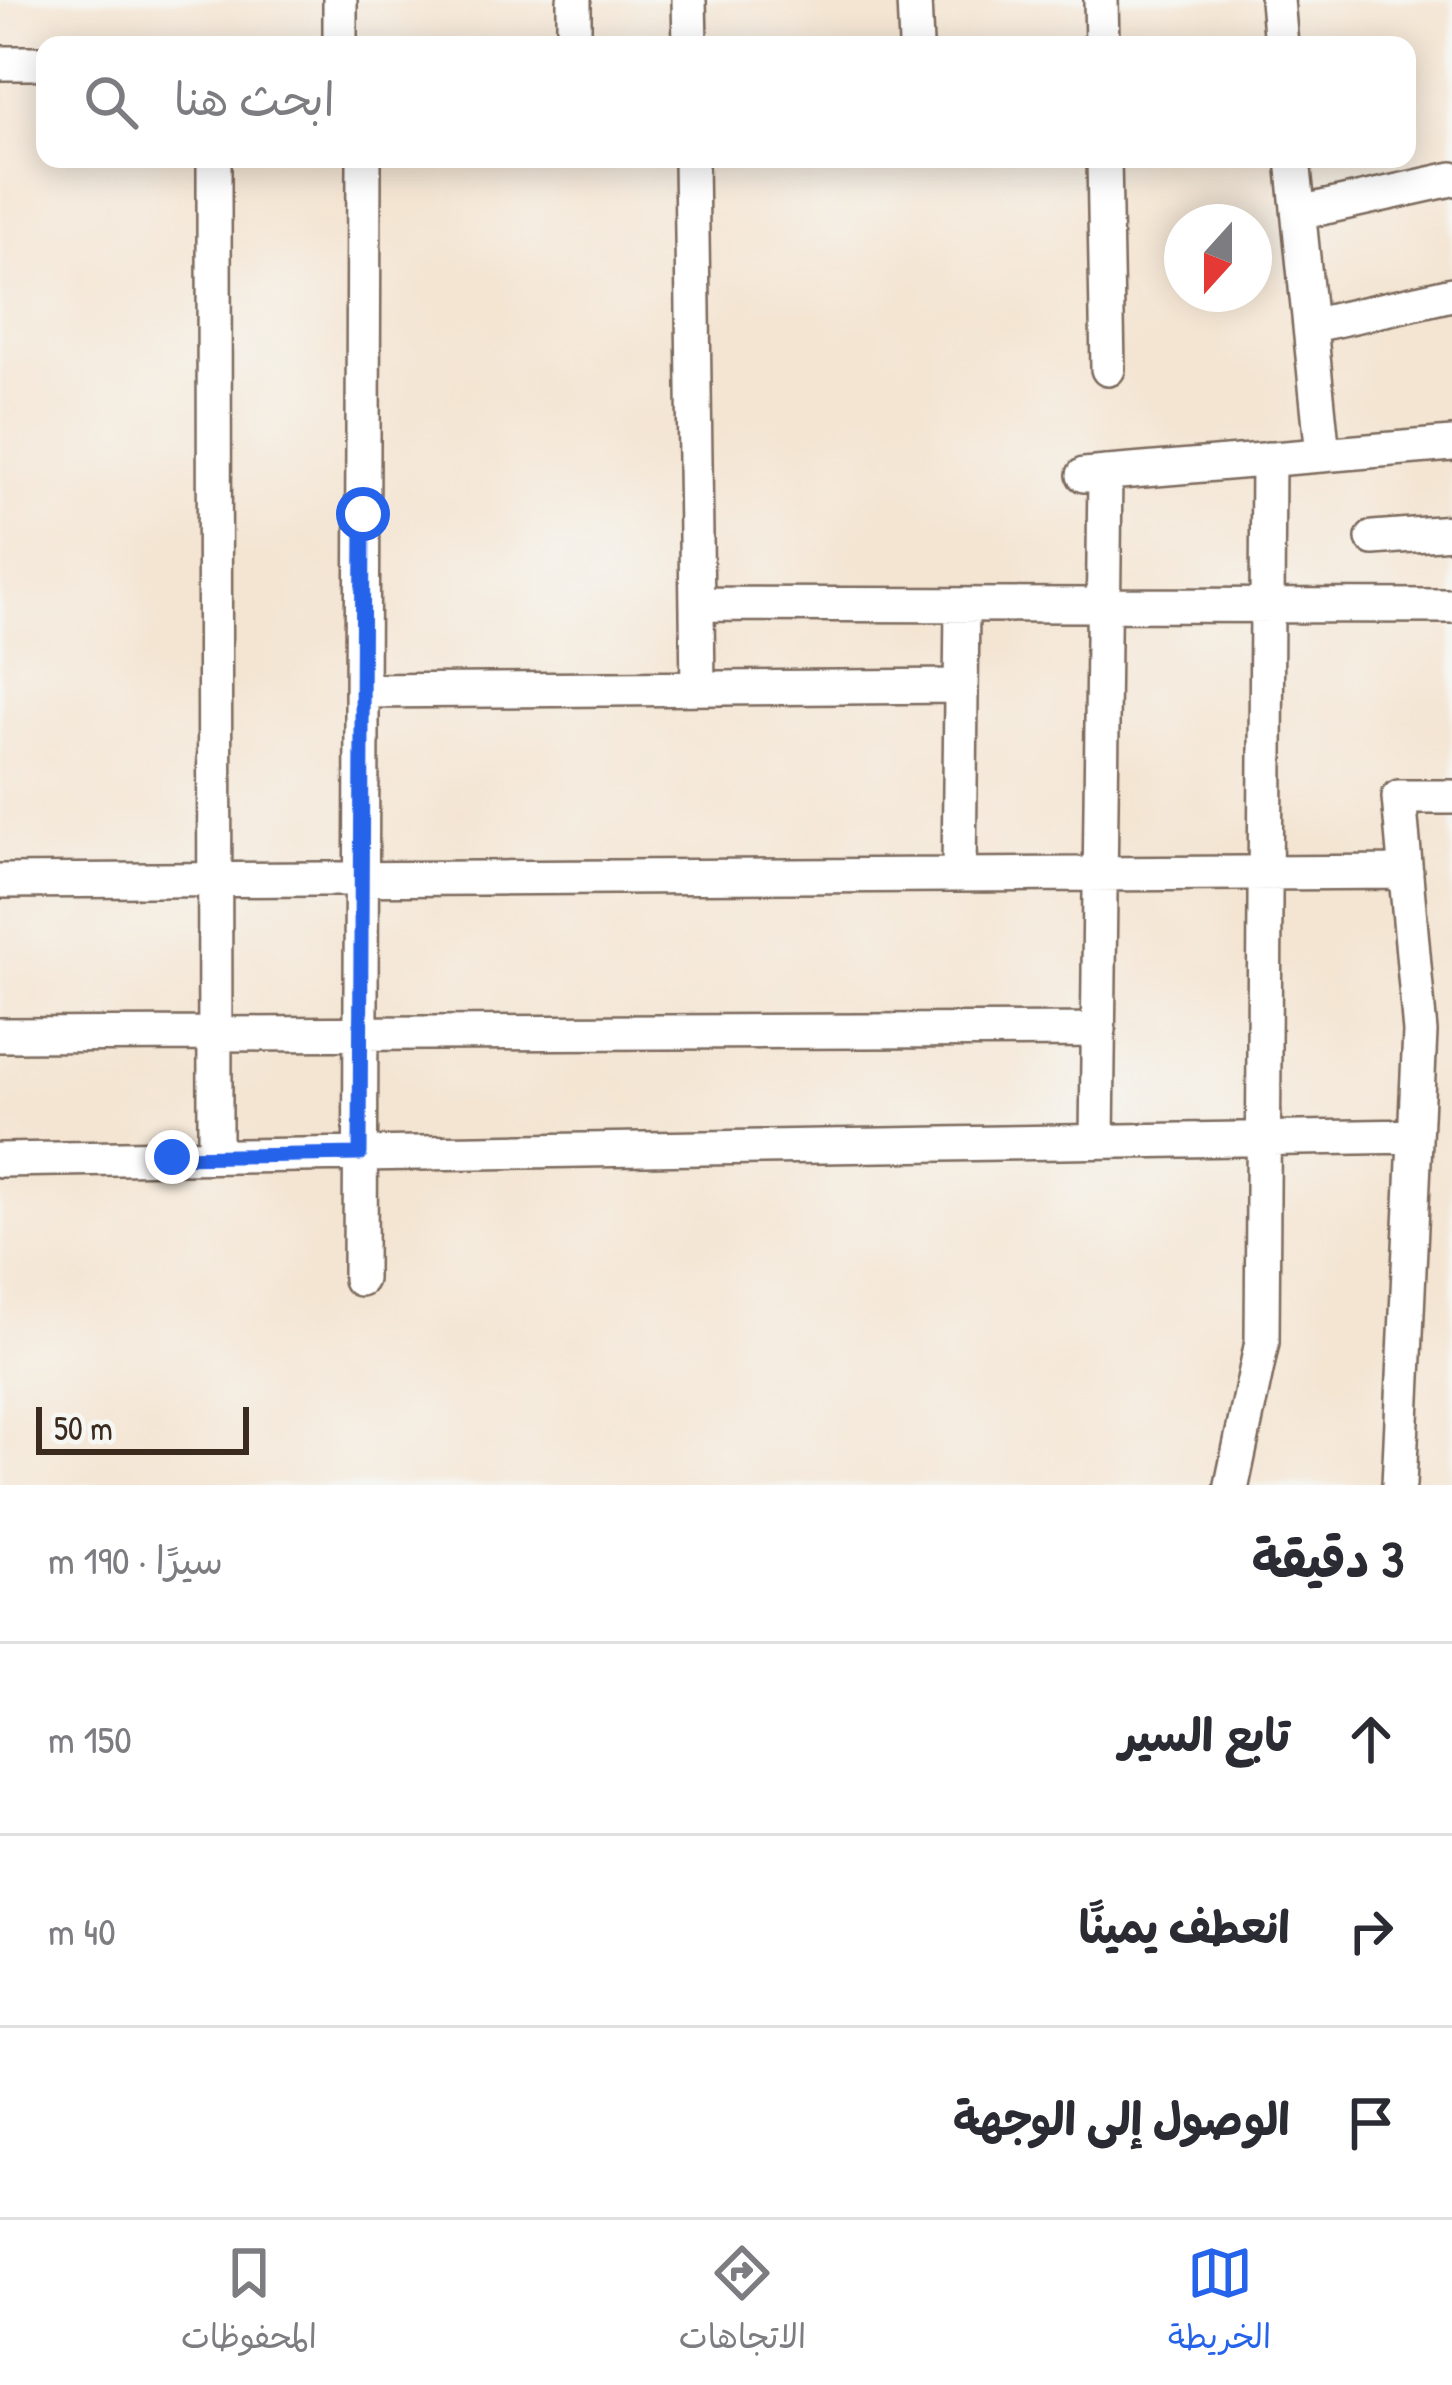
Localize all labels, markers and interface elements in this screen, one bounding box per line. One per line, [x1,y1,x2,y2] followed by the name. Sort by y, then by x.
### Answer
[36,36,1416,168] search box
[174,68,335,129] text: ابحث هنا
[78,69,144,135] icon: search
[1164,204,1272,312] north arrow
[336,487,390,541] route start
[145,1130,199,1184] route end
[36,1401,249,1454] scale bar
[54,1406,113,1450] text: 50 m
[1252,1524,1404,1593] text: 3 دقيقة
[48,1533,223,1586] text: سيرًا · 190 m
[1119,1704,1290,1765] text: تابع السير
[1338,1706,1404,1772] icon: ahead
[48,1712,132,1765] text: 150 m
[1079,1896,1290,1957] text: انعطف يمينًا
[1338,1898,1404,1964] icon: right
[48,1904,116,1957] text: 40 m
[953,2088,1290,2149] text: الوصول إلى الوجهة
[1338,2090,1404,2156] icon: arrive
[181,2240,317,2366] tab: المحفوظات
[679,2240,806,2366] tab: الاتجاهات
[1168,2240,1271,2366] tab: الخريطة

